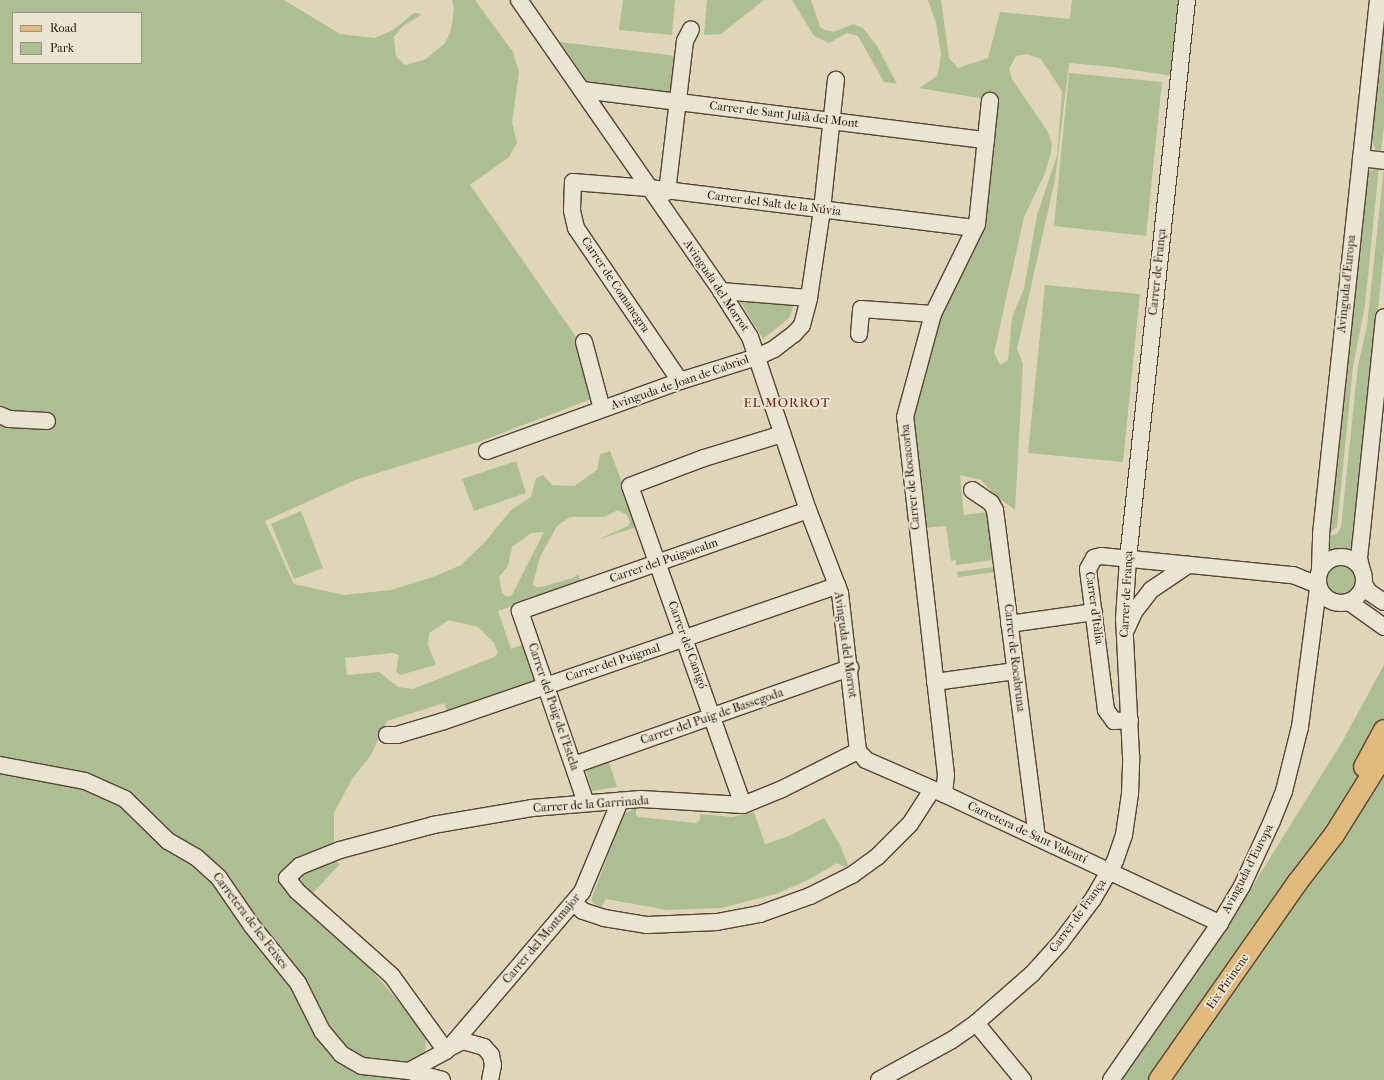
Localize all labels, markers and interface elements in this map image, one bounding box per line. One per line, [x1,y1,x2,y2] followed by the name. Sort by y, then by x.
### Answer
[12,12,142,64] legend
[50,21,77,35] text: Road
[50,41,74,55] text: Park
[709,99,859,131] street label: Carrer de Sant Julià del Mont
[706,189,842,219] street label: Carrer del Salt de la Núvia
[1146,228,1170,316] street label: Carrer de França
[1335,234,1359,334] street label: Avinguda d'Europa
[578,235,652,335] street label: Carrer de Comanegra
[680,237,752,335] street label: Avinguda del Morrot
[609,353,751,413] street label: Avinguda de Joan de Cabriol
[744,395,830,411] district label: EL MORROT
[898,423,924,531] street label: Carrer de Rocacorba
[608,536,720,586] street label: Carrer del Puigsacalm
[1118,550,1136,638] street label: Carrer de França
[1082,571,1106,645] street label: Carrer d'Itàlia
[830,591,860,699] street label: Avinguda del Morrot
[664,599,710,691] street label: Carrer del Canigó
[1000,603,1028,713] street label: Carrer de Rocabruna
[524,641,582,773] street label: Carrer del Puig de l'Estela
[564,641,662,685] street label: Carrer del Puigmal
[639,686,785,748] street label: Carrer del Puig de Bassegoda
[533,794,649,816] street label: Carrer de la Garrinada
[965,799,1089,867] street label: Carretera de Sant Valentí
[1219,822,1277,916] street label: Avinguda d'Europa
[209,870,291,972] street label: Carretera de les Feixes
[1047,876,1109,956] street label: Carrer de França
[500,891,584,987] street label: Carrer del Montmajor
[1204,952,1252,1012] street label: Eix Pirinenc

